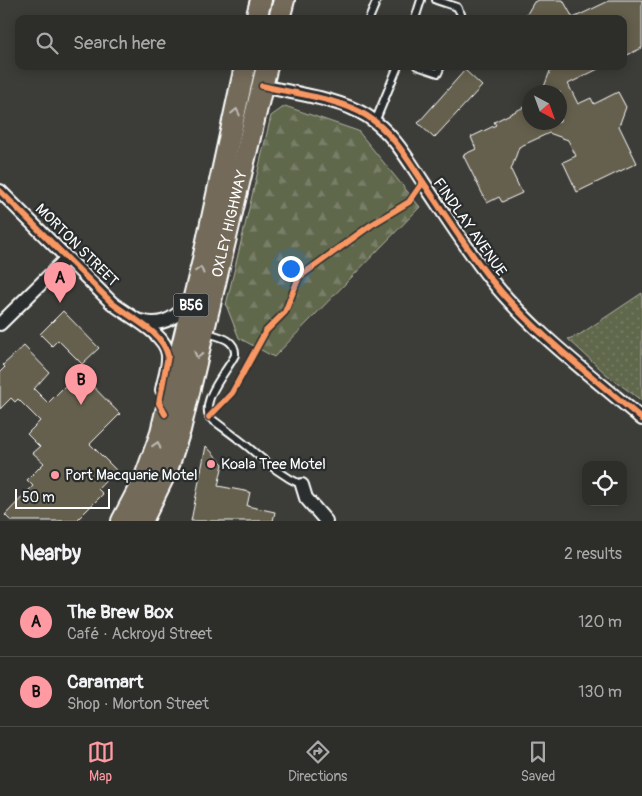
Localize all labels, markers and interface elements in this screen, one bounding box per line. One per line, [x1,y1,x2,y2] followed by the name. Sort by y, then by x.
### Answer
[15,15,627,70] search box
[33,29,61,57] icon: search
[73,31,166,55] text: Search here
[522,85,567,130] north arrow
[230,107,240,116] one-way arrow
[208,168,252,279] street label: OXLEY HIGHWAY
[429,174,511,280] street label: FINDLAY AVENUE
[31,200,122,291] street label: MORTON STREET
[278,256,304,282] your location
[44,262,76,303] pin: A
[194,267,204,275] one-way arrow
[174,294,208,316] road number: B56
[193,350,204,359] one-way arrow
[65,364,97,405] pin: B
[152,442,162,450] one-way arrow
[221,455,326,474] place label: Koala Tree Motel
[205,458,217,470] marker: Koala Tree Motel
[582,461,627,506] map controls
[582,461,627,506] button: locate
[65,466,197,485] place label: Port Macquarie Motel
[49,469,61,481] marker: Port Macquarie Motel
[15,486,110,509] scale bar
[22,489,55,506] text: 50 m
[20,540,81,567] text: Nearby
[564,544,622,564] text: 2 results
[67,600,174,624] text: The Brew Box
[31,612,41,632] text: A
[578,612,622,632] text: 120 m
[67,624,212,644] text: Café · Ackroyd Street
[67,670,143,694] text: Caramart
[31,682,41,702] text: B
[578,682,622,702] text: 130 m
[67,694,209,714] text: Shop · Morton Street
[87,738,115,785] tab: Map
[288,738,347,785] tab: Directions
[521,738,555,785] tab: Saved

